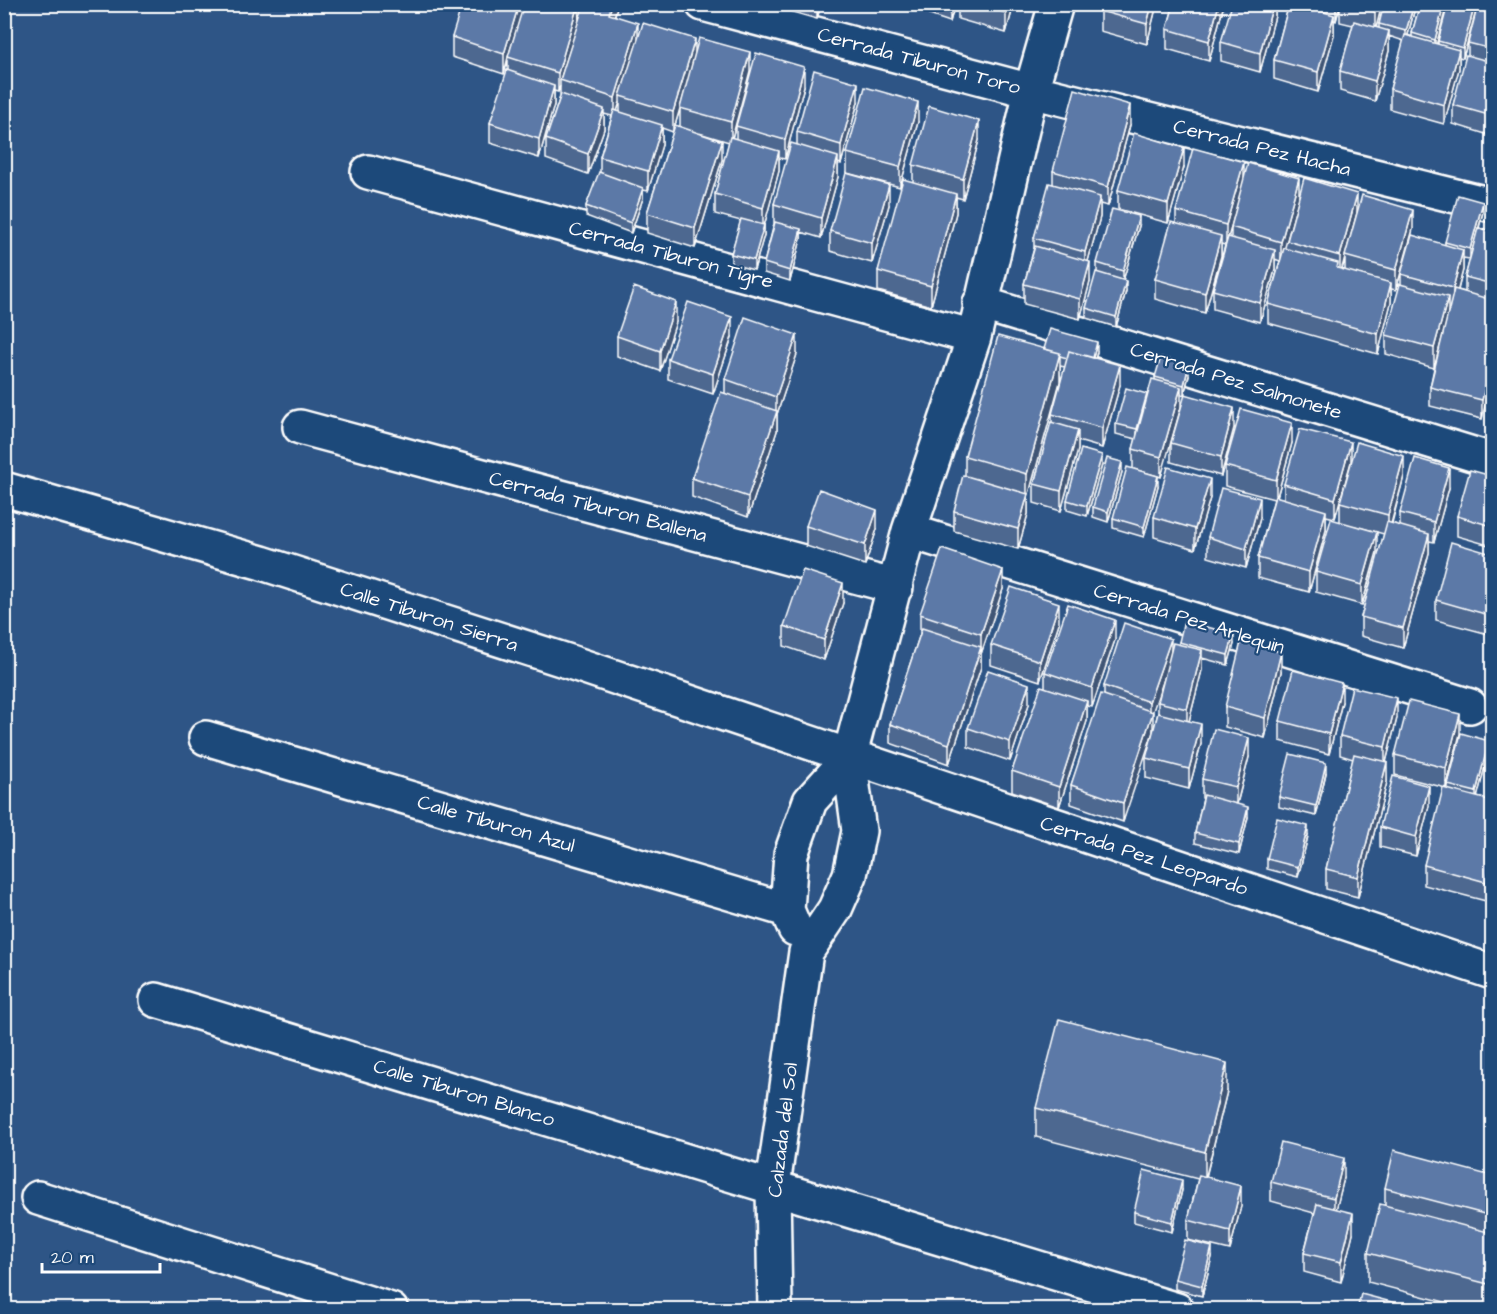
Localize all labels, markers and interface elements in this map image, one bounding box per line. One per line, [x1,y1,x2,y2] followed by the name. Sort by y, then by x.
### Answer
[815,20,1023,102] street label: Cerrada Tiburon Toro
[1170,112,1354,184] street label: Cerrada Pez Hacha
[565,214,776,297] street label: Cerrada Tiburon Tigre
[1127,335,1345,427] street label: Cerrada Pez Salmonete
[486,464,710,550] street label: Cerrada Tiburon Ballena
[336,575,522,659] street label: Calle Tiburon Sierra
[1090,577,1288,661] street label: Cerrada Pez Arlequin
[414,788,578,860] street label: Calle Tiburon Azul
[1037,809,1251,903] street label: Cerrada Pez Leopardo
[370,1052,558,1134] street label: Calle Tiburon Blanco
[761,1061,805,1199] street label: Calzada del Sol
[42,1236,160,1274] scale bar
[51,1245,94,1270] text: 20 m

